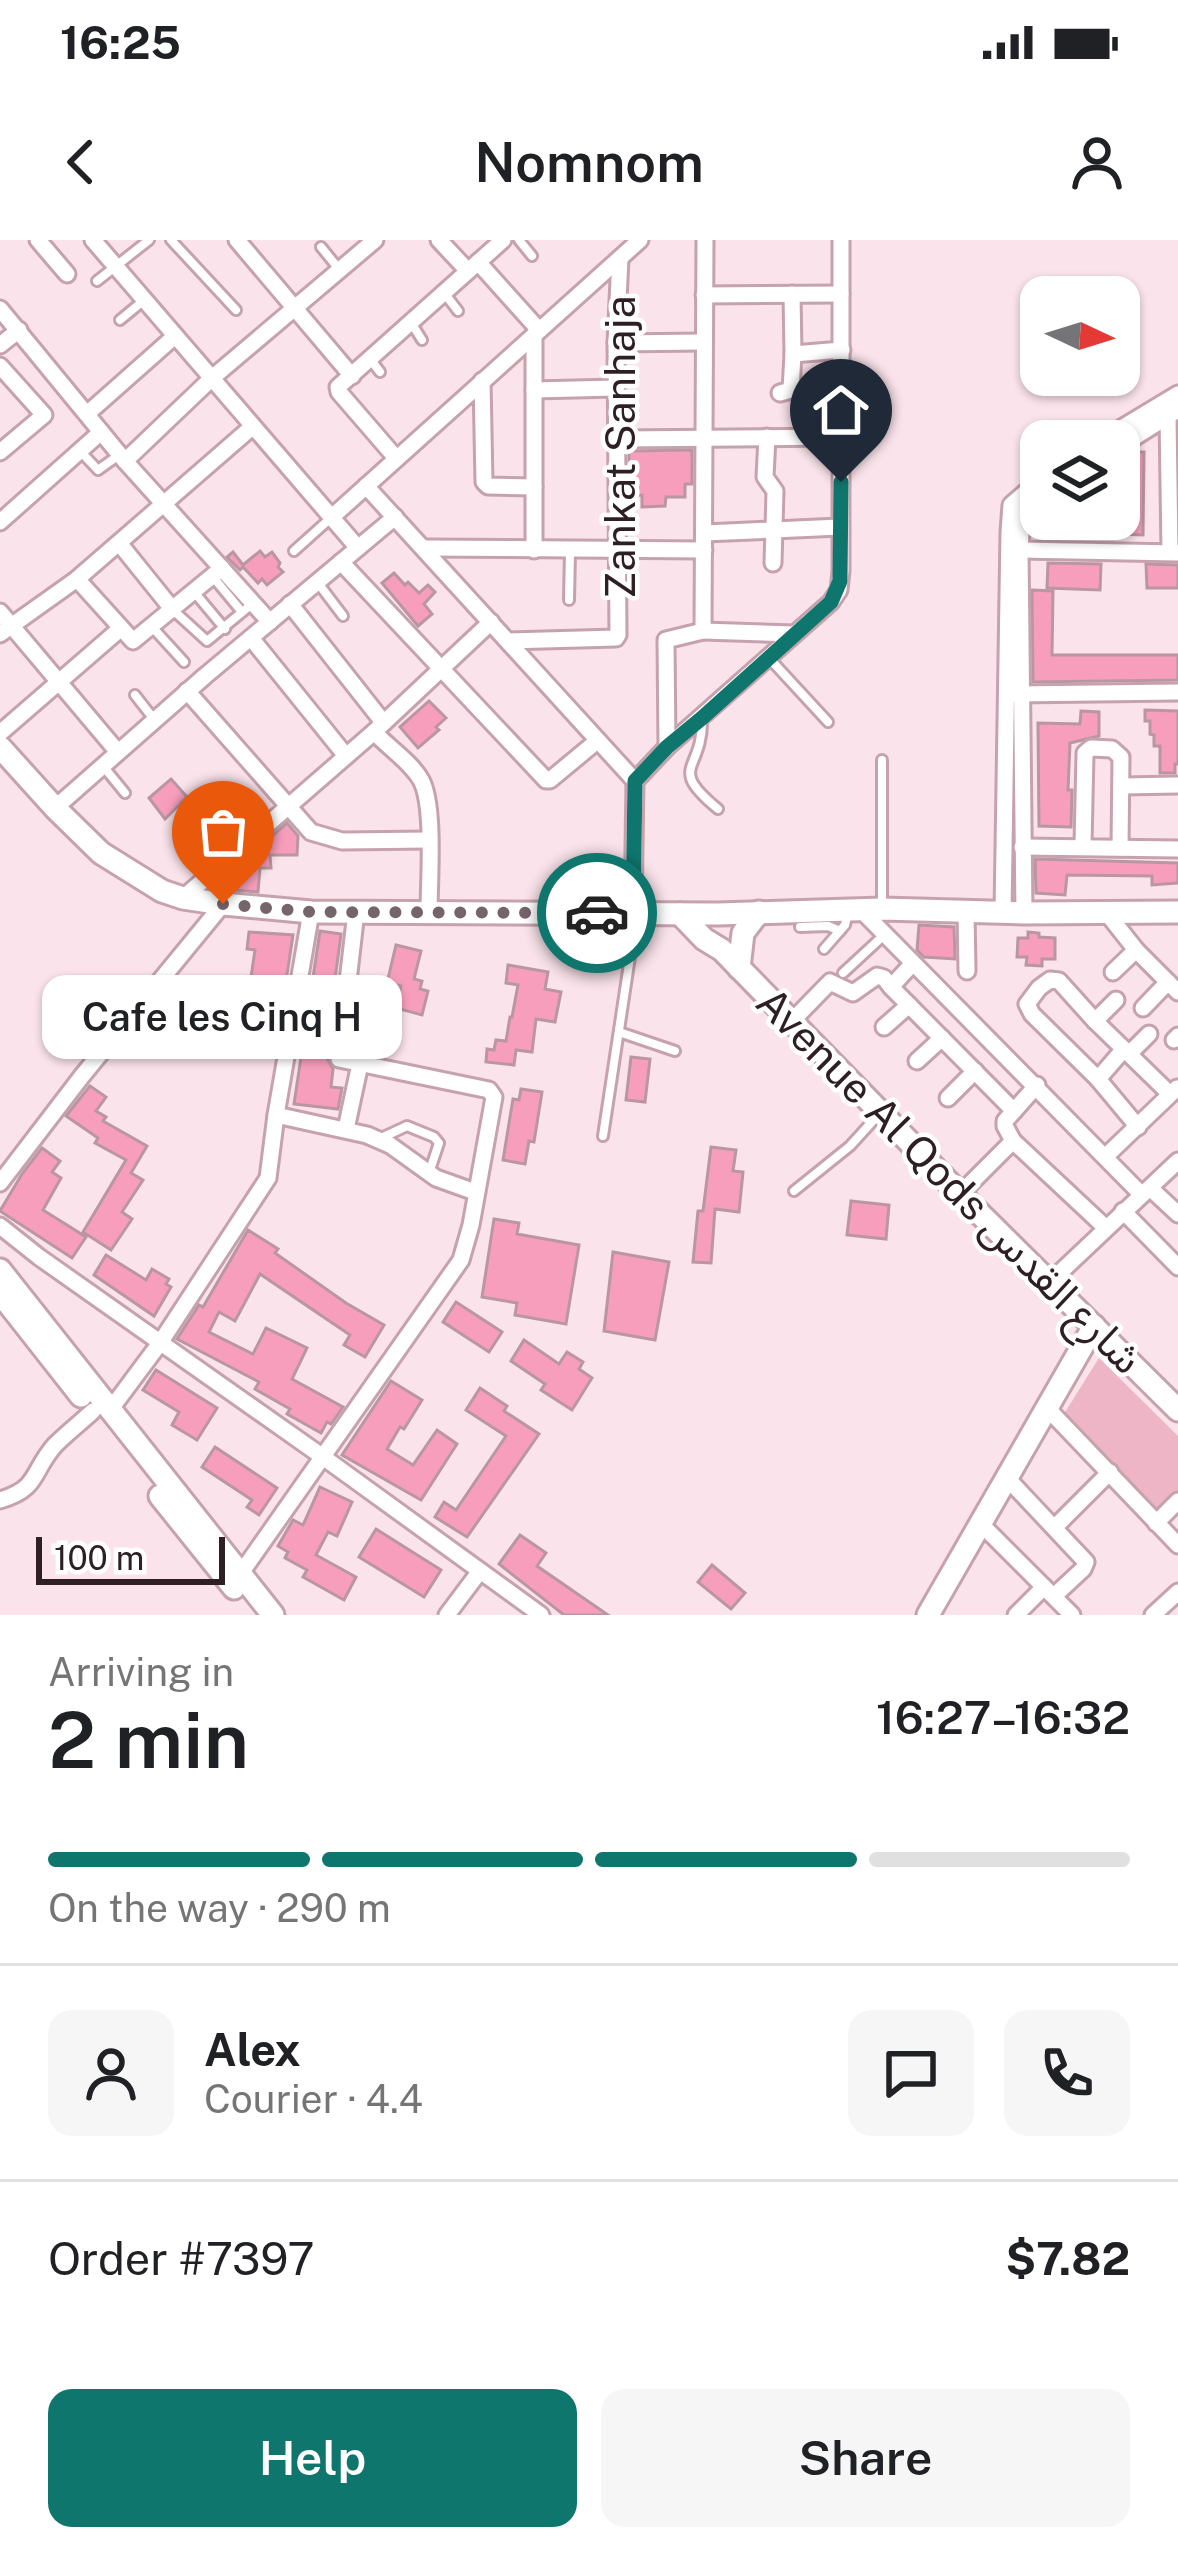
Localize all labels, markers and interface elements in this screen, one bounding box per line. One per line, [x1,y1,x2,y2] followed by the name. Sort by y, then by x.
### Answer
[60,16,181,69] text: 16:25
[48,129,114,195] icon: back
[1064,129,1130,195] icon: person
[474,131,704,194] text: Nomnom
[1020,276,1140,396] north arrow
[1020,276,1140,540] map controls
[595,295,644,599] street label: Zankat Sanhaja
[790,359,892,482] pin
[808,377,874,443] icon: home
[1020,420,1140,540] button: layers
[172,781,274,904] pin
[190,799,256,865] icon: bag
[537,853,657,973] courier
[564,880,630,946] icon: car
[43,976,403,1060] callout: Cafe les Cinq H
[741,977,1153,1389] street label: Avenue Al Qods شارع القدس
[82,994,362,1040] text: Cafe les Cinq H
[36,1531,225,1584] scale bar
[54,1539,144,1577] text: 100 m
[48,1649,234,1695] text: Arriving in
[876,1691,1130,1744] text: 16:27–16:32
[48,1694,249,1786] text: 2 min
[48,1885,391,1931] text: On the way · 290 m
[48,2010,174,2136] button: person
[848,2010,974,2136] button: chat
[1004,2010,1130,2136] button: phone
[204,2023,301,2076] text: Alex
[204,2076,423,2122] text: Courier · 4.4
[48,2232,314,2285] text: Order #7397
[1005,2232,1130,2285] text: $7.82
[48,2389,577,2527] button: Help
[601,2389,1130,2527] button: Share

